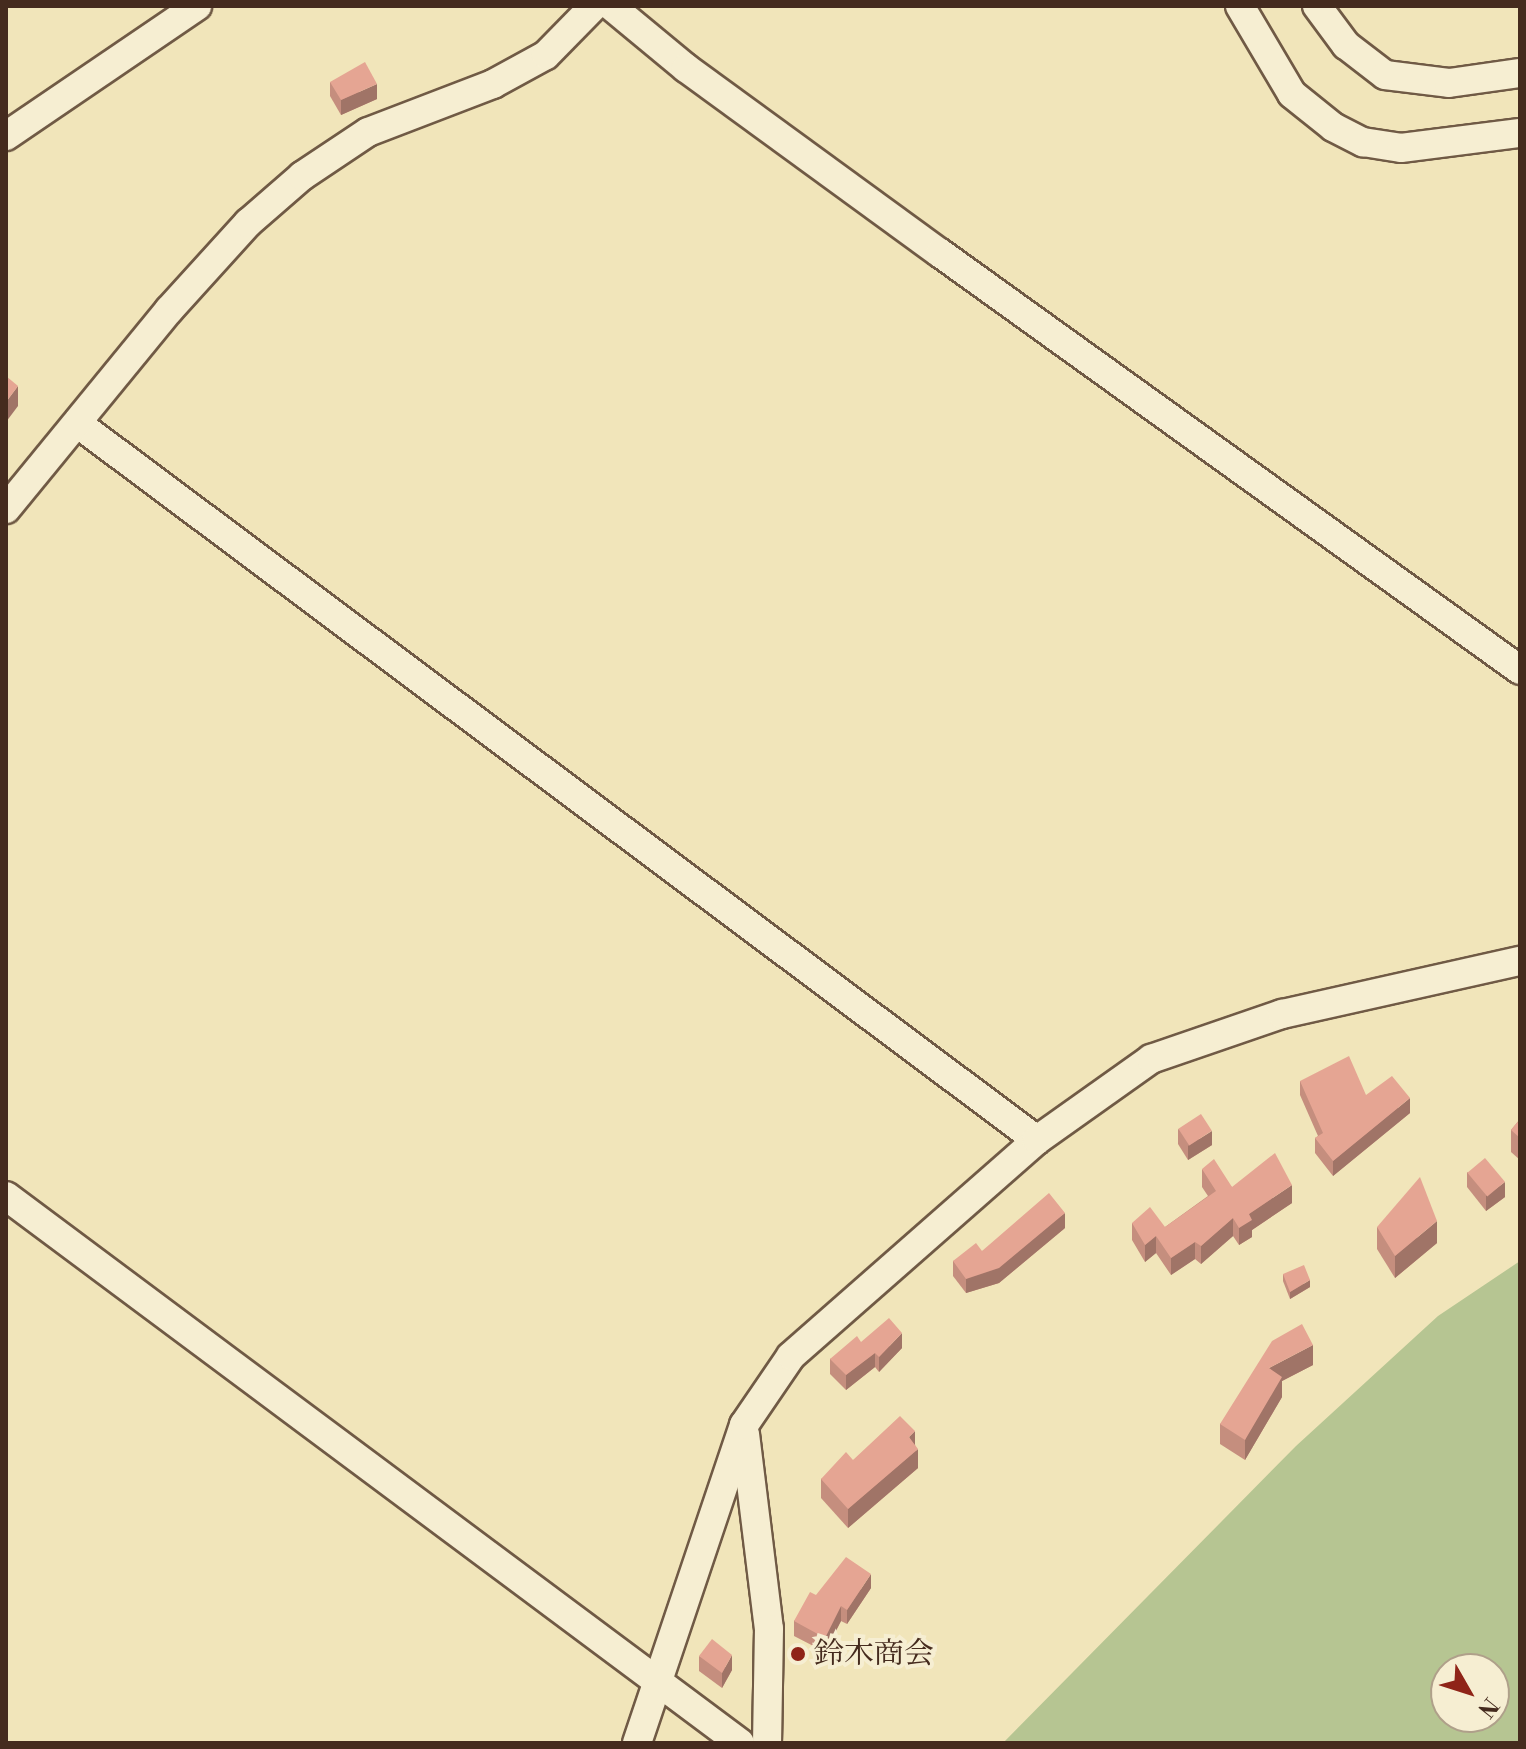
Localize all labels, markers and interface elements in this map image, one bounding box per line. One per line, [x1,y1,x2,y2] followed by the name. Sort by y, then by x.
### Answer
[814,1636,934,1672] place label: 鈴木商会
[789,1645,807,1663] marker: 鈴木商会
[1430,1653,1510,1733] north arrow
[1472,1692,1503,1722] text: N

